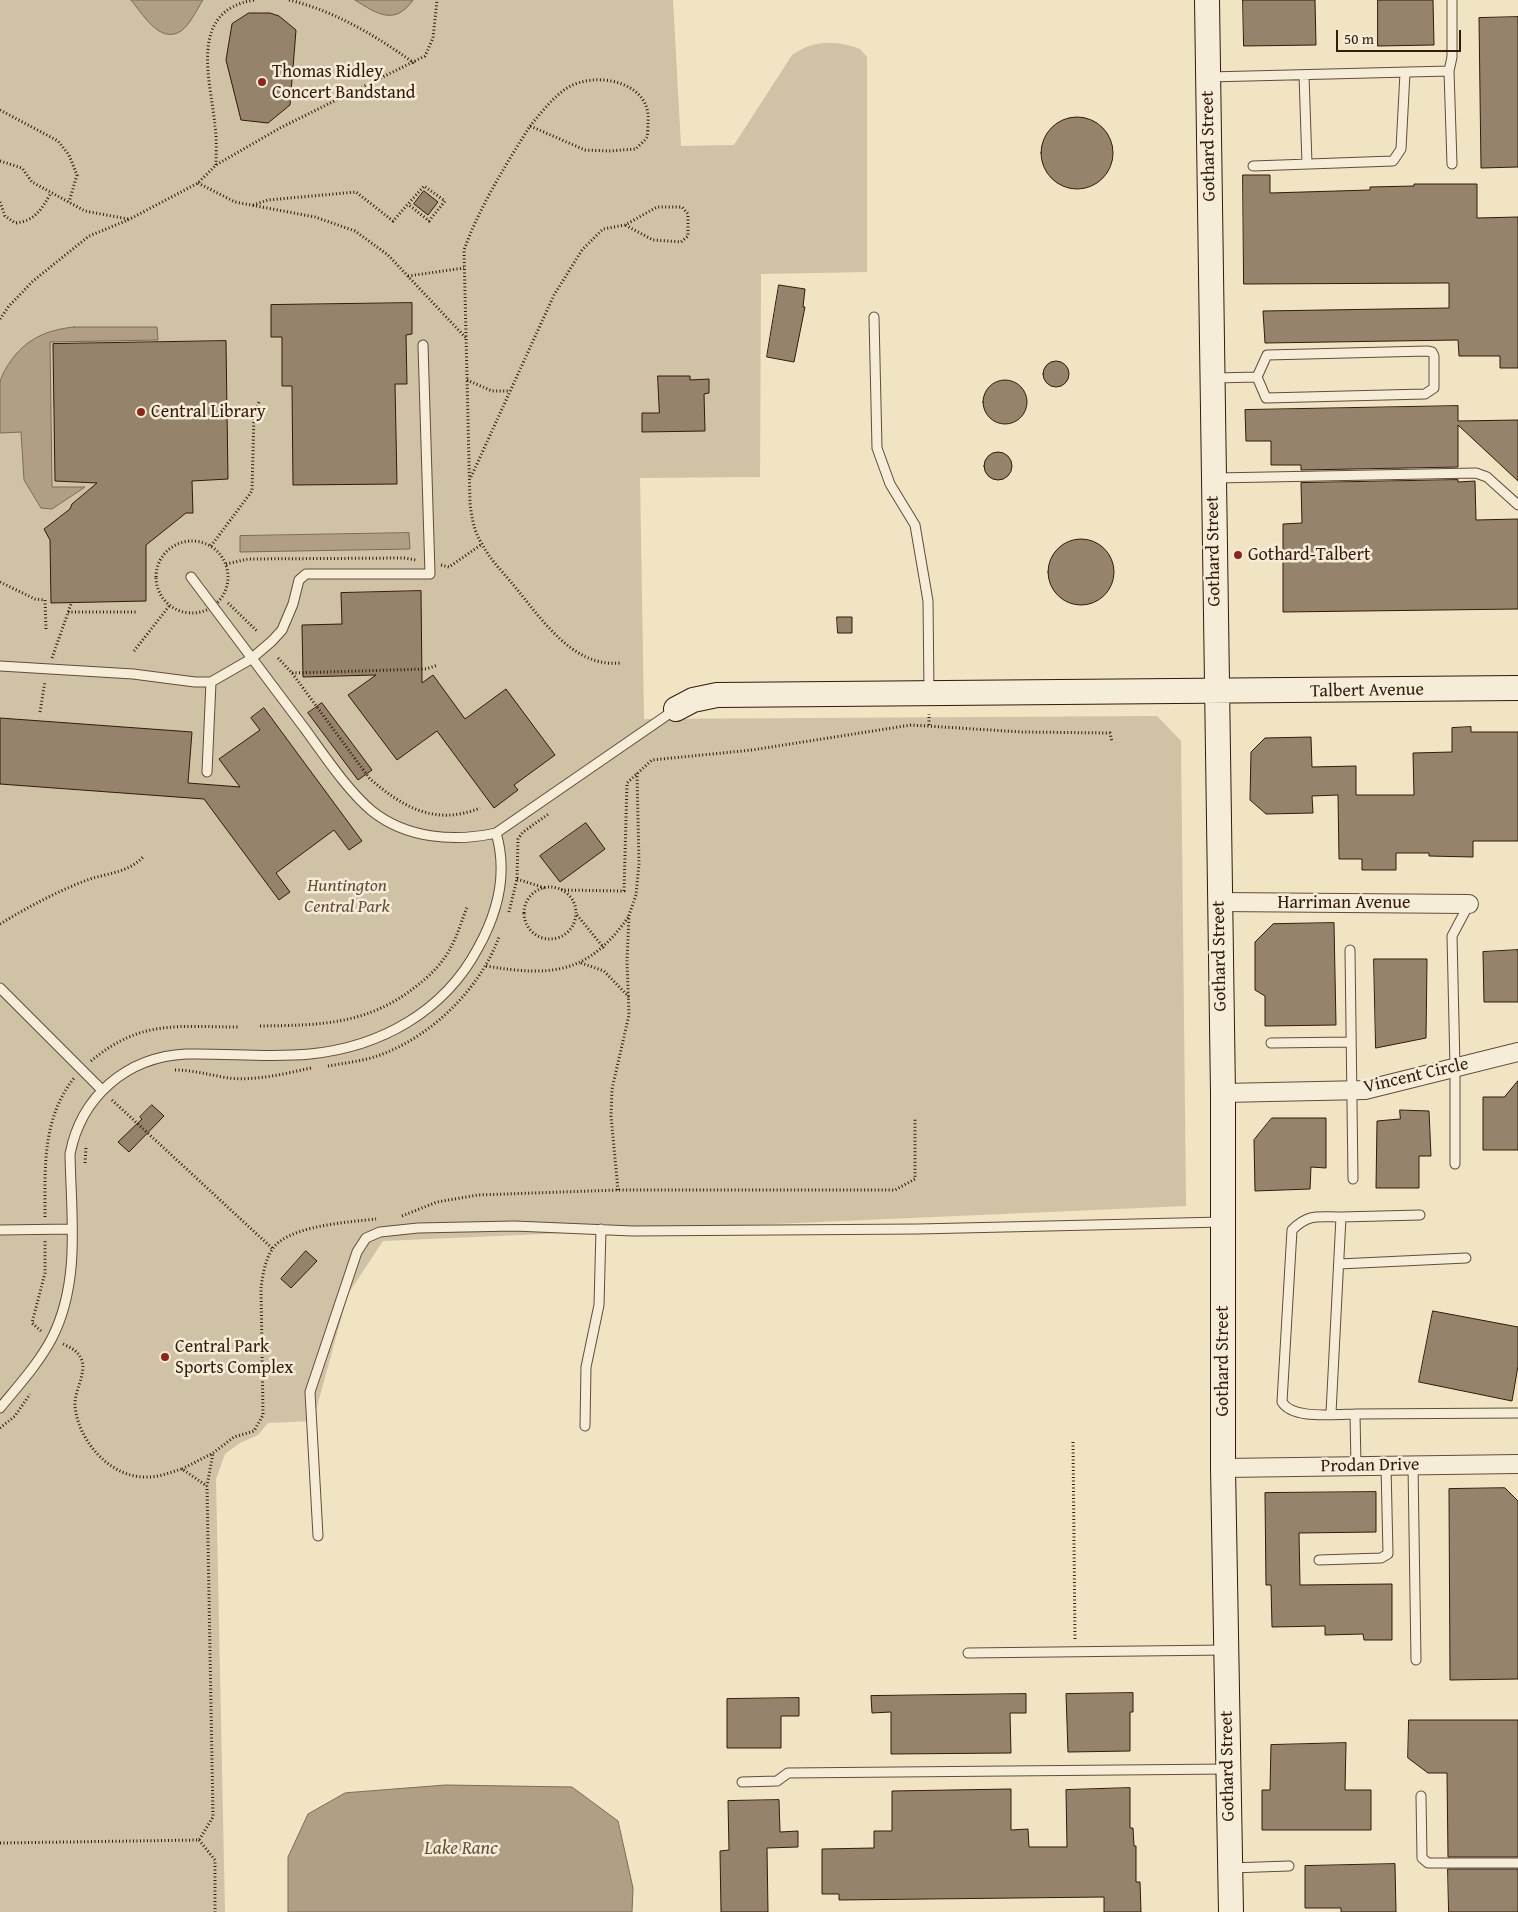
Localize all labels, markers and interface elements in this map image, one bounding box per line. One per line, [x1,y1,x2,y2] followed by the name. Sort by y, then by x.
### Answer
[1338,20,1463,52] scale bar
[1344,28,1374,49] text: 50 m
[272,61,415,104] place label: Thomas Ridley Concert Bandstand
[256,76,268,88] marker: Thomas Ridley Concert Bandstand
[1197,90,1221,202] street label: Gothard Street
[151,401,266,423] place label: Central Library
[135,406,147,418] marker: Central Library
[1202,495,1226,607] street label: Gothard Street
[1248,544,1370,566] place label: Gothard-Talbert
[1232,549,1244,561] marker: Gothard-Talbert
[1310,679,1424,703] street label: Talbert Avenue
[304,875,390,918] park label: Huntington Central Park
[1278,892,1410,914] street label: Harriman Avenue
[1208,900,1232,1012] street label: Gothard Street
[1361,1053,1471,1099] street label: Vincent Circle
[1212,1305,1234,1417] street label: Gothard Street
[175,1336,293,1378] place label: Central Park Sports Complex
[159,1351,171,1363] marker: Central Park Sports Complex
[1321,1454,1419,1478] street label: Prodan Drive
[1216,1710,1240,1822] street label: Gothard Street
[424,1838,498,1860] water label: Lake Ranc

